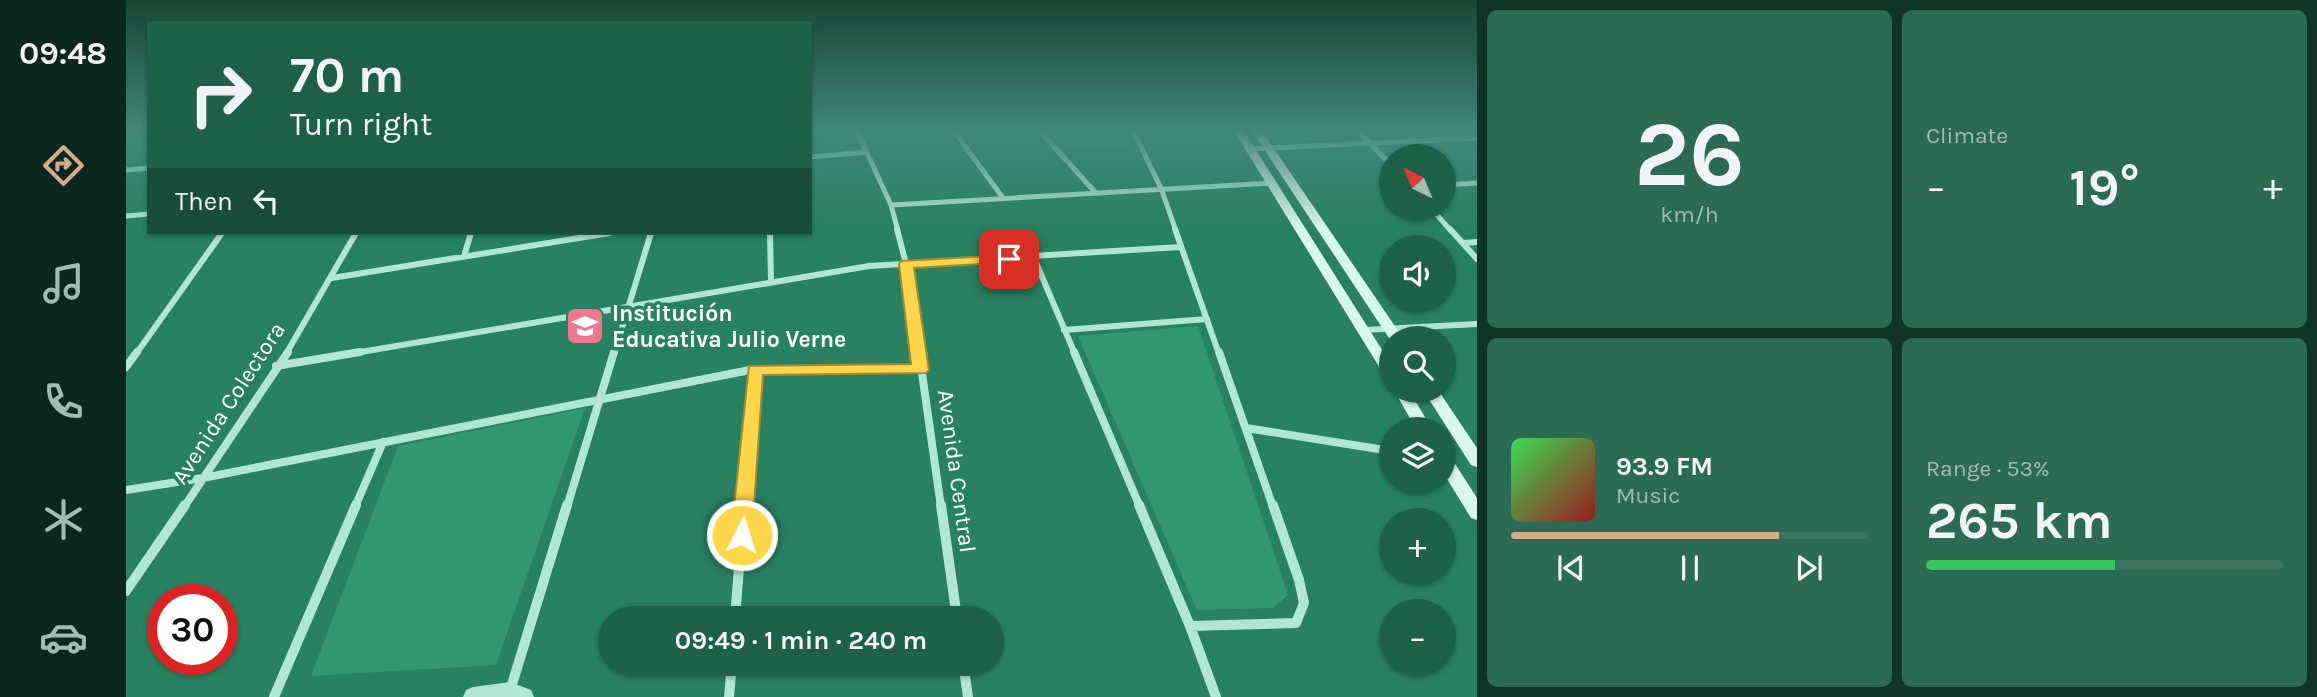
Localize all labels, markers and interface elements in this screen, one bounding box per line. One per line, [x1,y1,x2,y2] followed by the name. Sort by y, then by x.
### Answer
[19,35,107,72] text: 09:48
[290,47,404,104] text: 70 m
[175,49,266,140] icon: right
[1634,102,1745,208] text: 26
[290,106,432,143] text: Turn right
[1926,122,2008,149] text: Climate
[39,141,88,190] icon: directions
[1379,144,1456,220] north arrow
[1379,144,1456,676] map controls
[2069,157,2140,218] text: 19°
[1926,165,1946,210] text: −
[2263,165,2283,210] text: +
[247,182,285,220] icon: left
[175,186,233,217] text: Then
[1660,201,1719,228] text: km/h
[979,229,1039,289] pin
[1379,235,1456,312] button: sound
[990,240,1028,278] icon: arrive
[39,259,88,308] icon: music
[612,300,846,353] place label: Institución Educativa Julio Verne
[564,305,606,347] school or university icon: Institución Educativa Julio Verne
[166,317,291,489] street label: Avenida Colectora
[1379,326,1456,403] button: search
[39,377,88,426] icon: phone
[932,388,981,554] street label: Avenida Central
[1379,417,1456,494] button: layers
[1616,451,1713,482] text: 93.9 FM
[1926,455,2050,482] text: Range · 53%
[1616,482,1680,509] text: Music
[1926,490,2113,551] text: 265 km
[39,495,88,544] icon: climate
[705,498,779,572] position arrow
[1379,508,1456,585] button: +
[1552,549,1590,587] icon: previous
[1671,549,1709,587] icon: pause
[1790,549,1828,587] icon: next
[147,584,238,675] speed limit sign: 30
[1379,599,1456,676] button: −
[39,613,88,662] icon: car
[675,625,927,656] text: 09:49 · 1 min · 240 m

